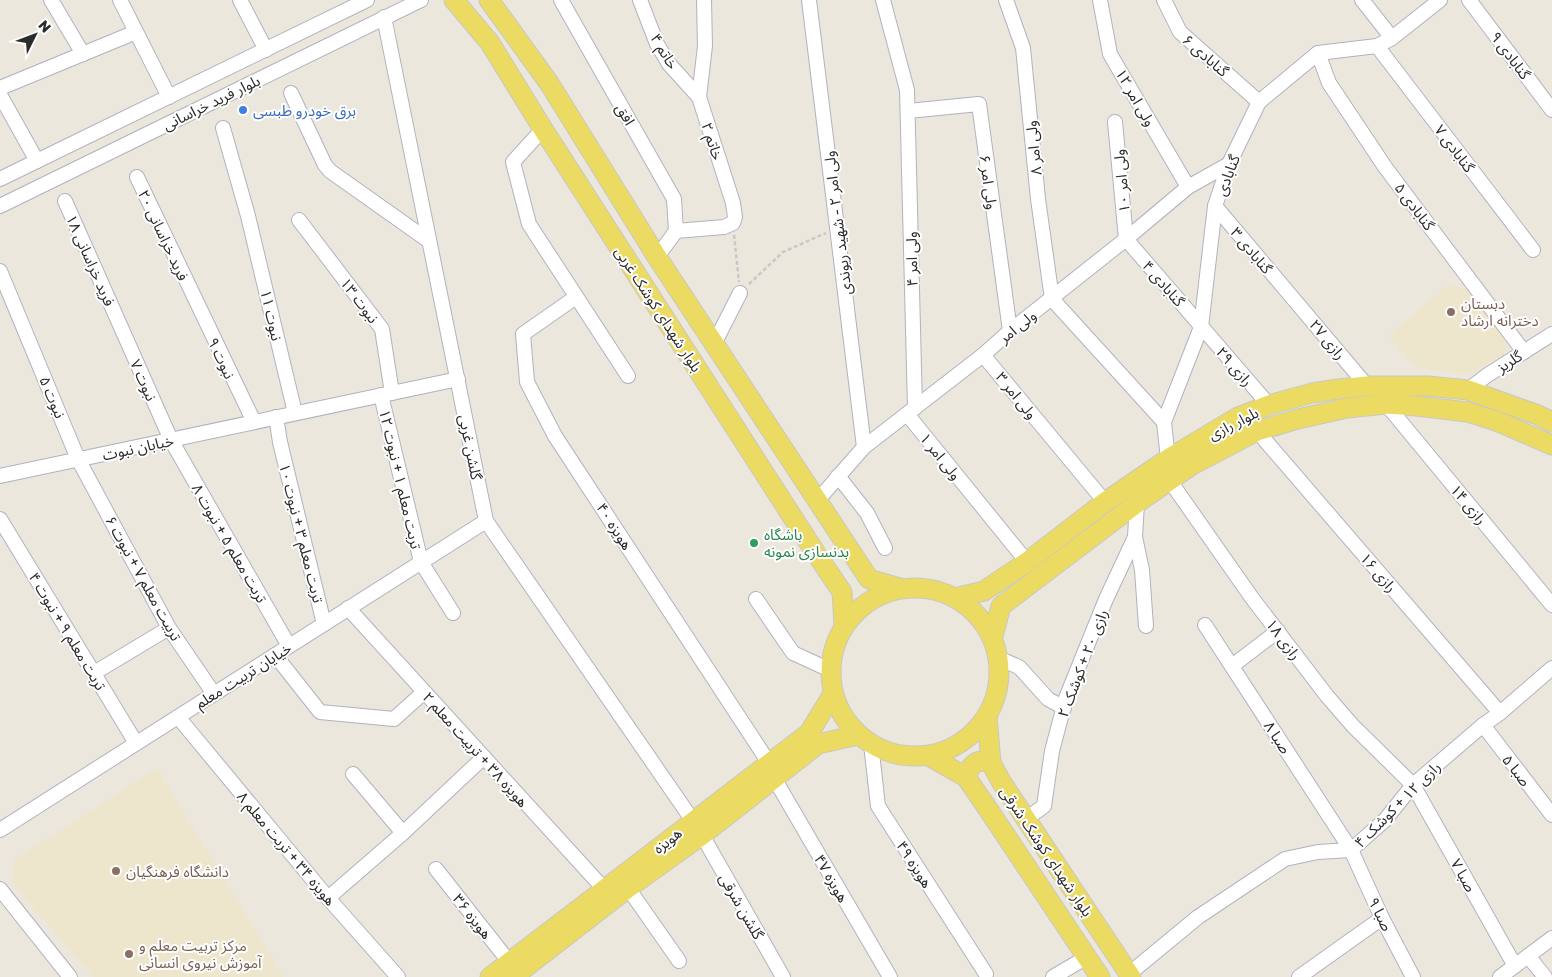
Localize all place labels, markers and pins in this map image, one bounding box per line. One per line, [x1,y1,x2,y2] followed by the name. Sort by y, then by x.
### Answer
[253,101,356,120] place label: برق خودرو طبسی
[237,104,249,116] marker: برق خودرو طبسی
[1461,294,1539,330] place label: دبستان دخترانه ارشاد
[1445,306,1457,318] marker: دبستان دخترانه ارشاد
[764,525,849,561] place label: باشگاه بدنسازی نمونه
[748,537,760,549] marker: باشگاه بدنسازی نمونه
[126,862,229,881] place label: دانشگاه فرهنگیان
[110,865,122,877] marker: دانشگاه فرهنگیان
[139,936,262,972] place label: مرکز تربیت معلم و آموزش نیروی انسانی
[123,948,135,960] marker: مرکز تربیت معلم و آموزش نیروی انسانی

